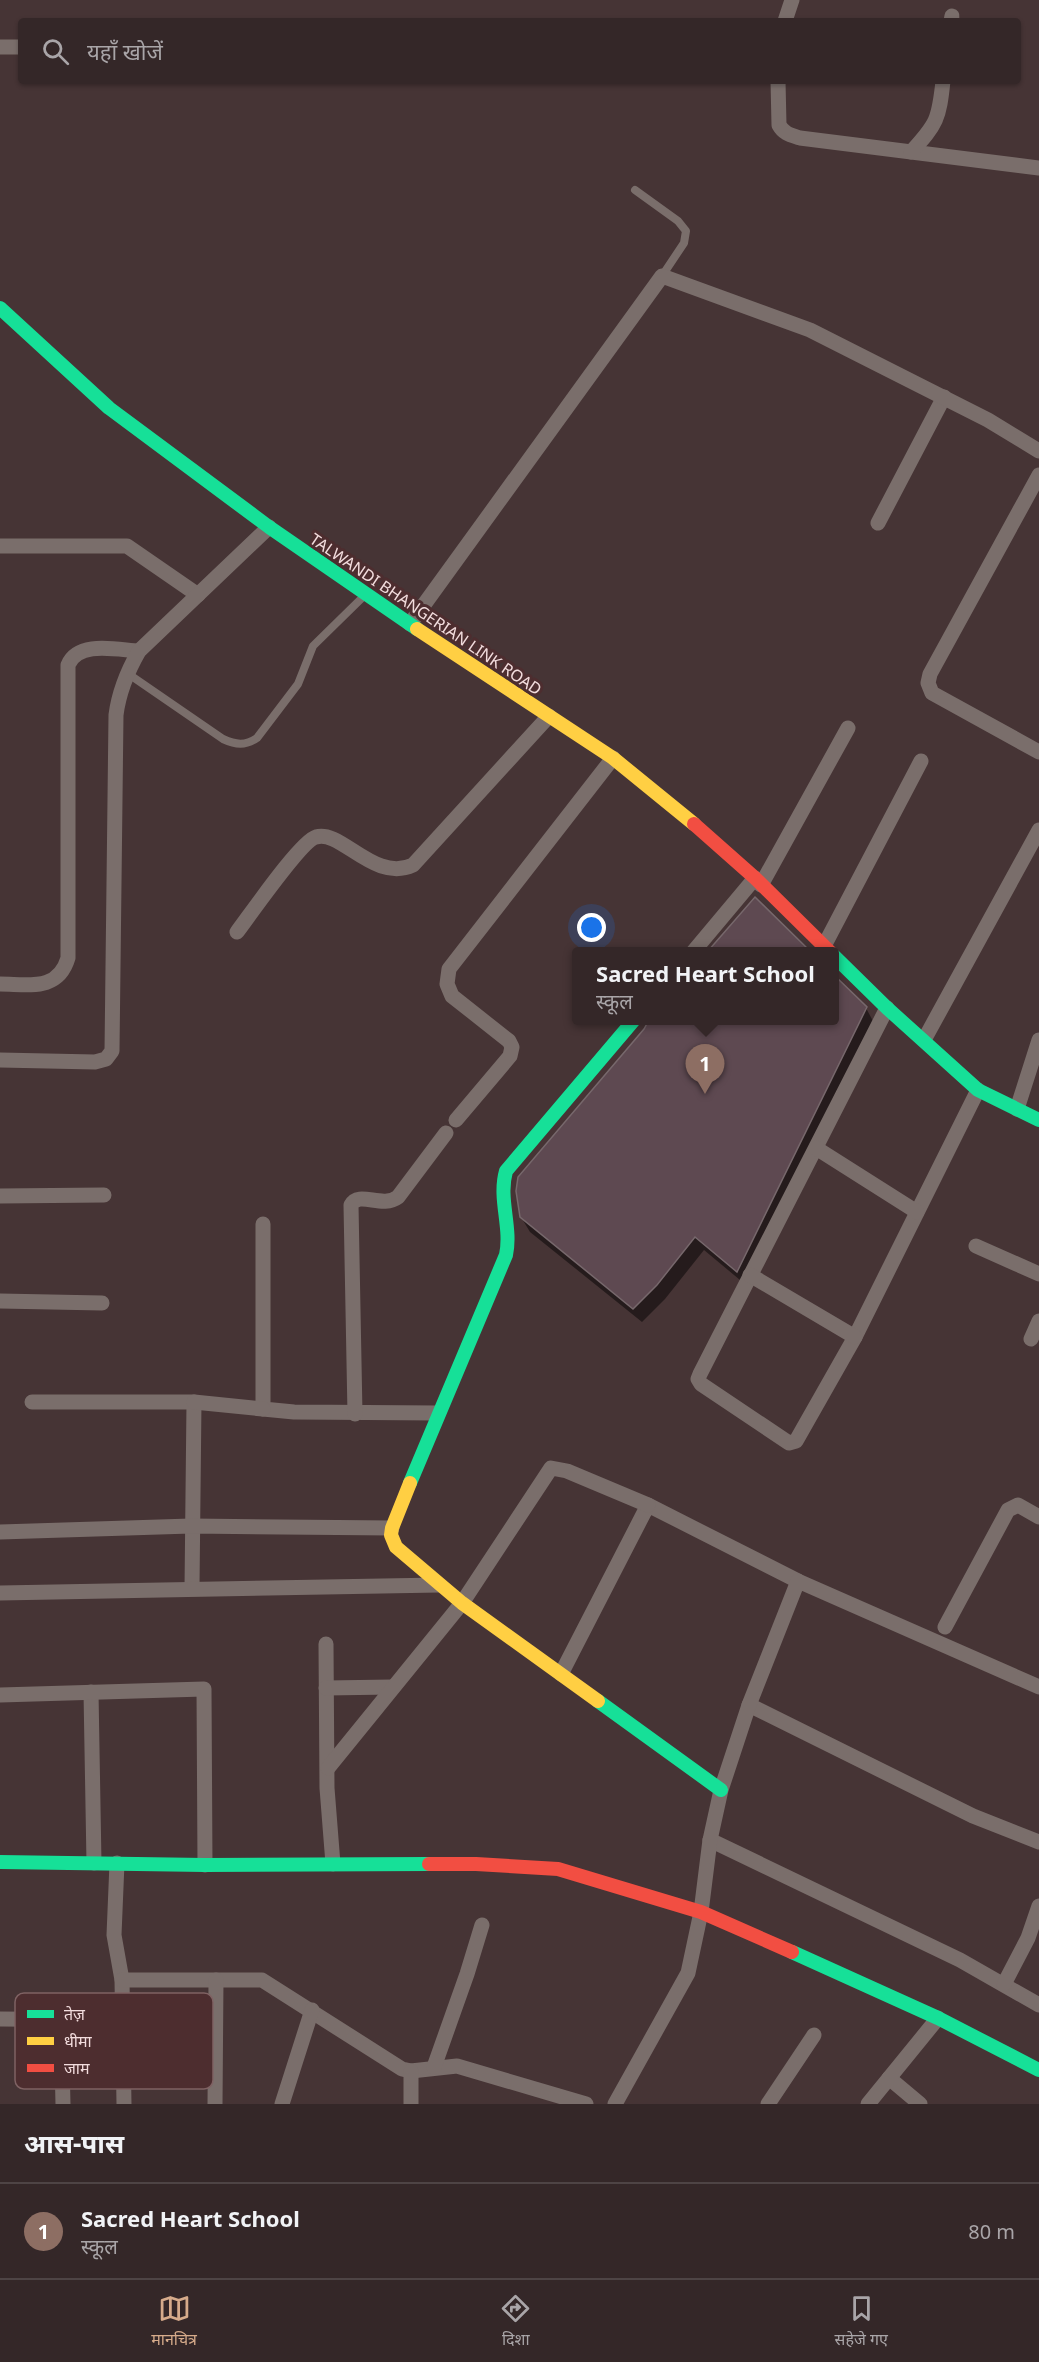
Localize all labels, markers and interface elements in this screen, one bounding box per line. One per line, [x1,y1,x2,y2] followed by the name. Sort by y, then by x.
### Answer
[18,18,1021,84] search box
[39,35,72,68] icon: search
[87,36,163,66] text: यहाँ खोजें
[306,528,546,700] street label: TALWANDI BHANGERIAN LINK ROAD
[577,913,606,942] your location
[572,947,839,1025] popup
[596,958,815,988] text: Sacred Heart School
[596,988,633,1015] text: स्कूल
[686,1044,724,1094] pin: 1
[15,1993,213,2089] legend
[64,2003,86,2025] text: तेज़
[64,2030,93,2052] text: धीमा
[64,2057,90,2079] text: जाम
[24,2125,124,2161] text: आस-पास
[81,2203,300,2233] text: Sacred Heart School
[38,2218,49,2245] text: 1
[968,2218,1015,2245] text: 80 m
[81,2233,118,2260] text: स्कूल
[151,2292,197,2350] tab: मानचित्र
[499,2292,532,2350] tab: दिशा
[835,2292,888,2350] tab: सहेजे गए

